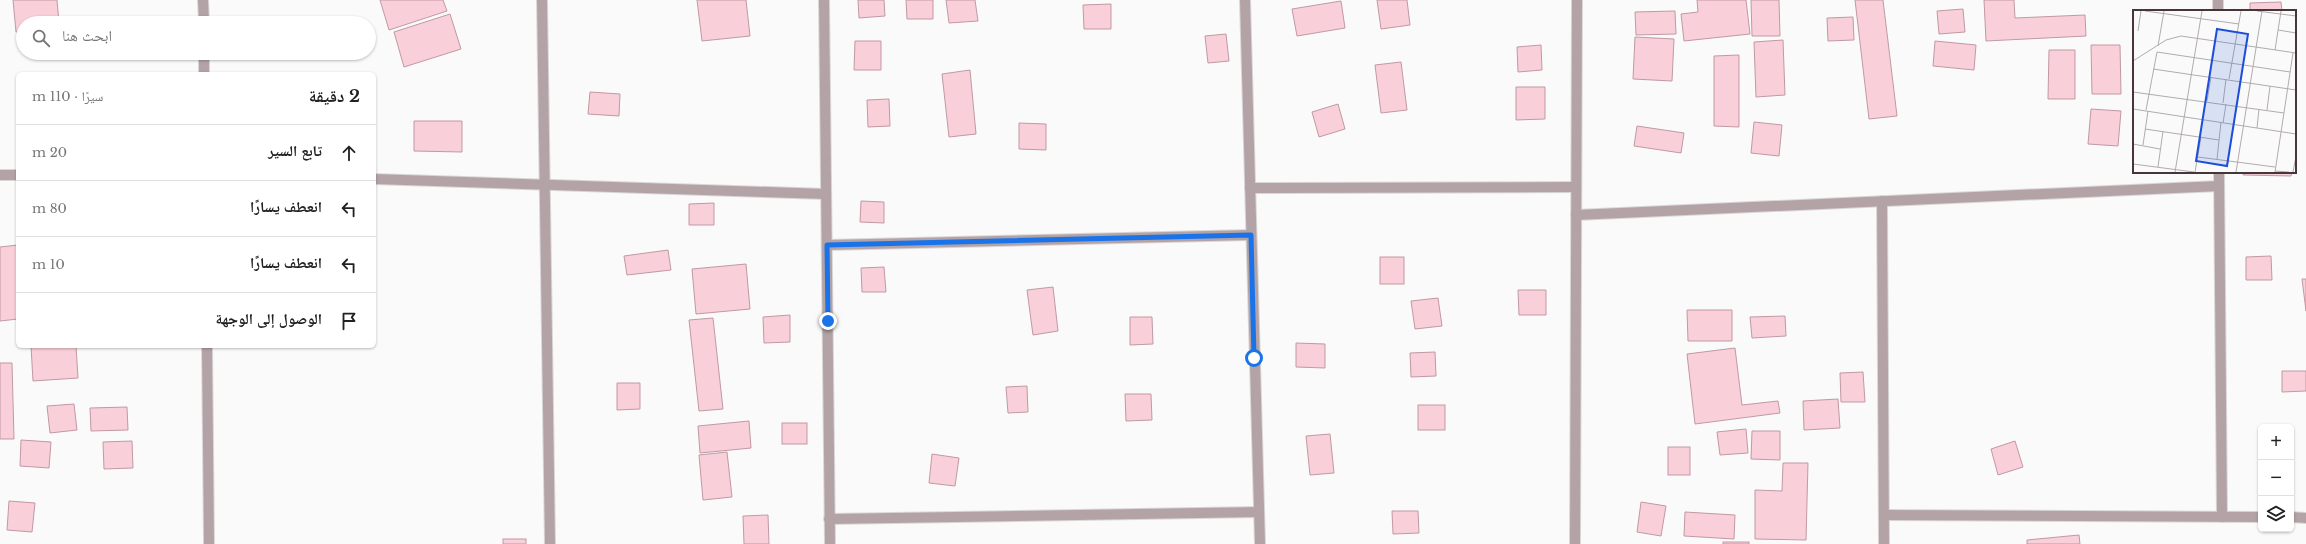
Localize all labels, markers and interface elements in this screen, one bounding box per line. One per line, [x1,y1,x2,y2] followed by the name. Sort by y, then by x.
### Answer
[2133,10,2296,173] inset map
[16,16,376,60] search box
[62,26,112,45] text: ابحث هنا
[30,27,52,49] icon: search
[309,86,360,107] text: 2 دقيقة
[32,88,103,105] text: سيرًا · 110 m
[268,141,322,160] text: تابع السير
[338,142,360,164] icon: ahead
[32,144,67,161] text: 20 m
[250,197,322,216] text: انعطف يسارًا
[338,198,360,220] icon: left
[32,200,67,217] text: 80 m
[250,253,322,272] text: انعطف يسارًا
[338,254,360,276] icon: left
[32,256,65,273] text: 10 m
[215,309,322,328] text: الوصول إلى الوجهة
[338,310,360,332] icon: arrive
[819,312,837,330] route end
[1245,349,1263,367] route start
[2258,424,2294,532] map controls
[2258,424,2294,460] button: +
[2258,460,2294,496] button: −
[2258,496,2294,532] button: layers

